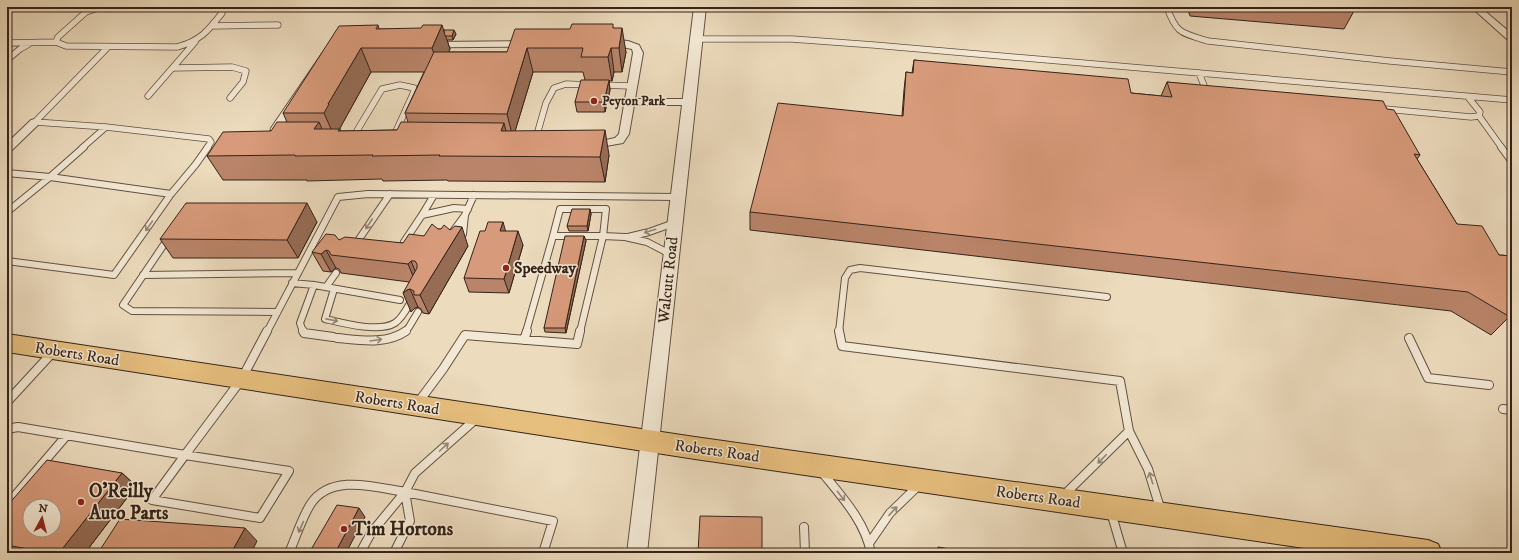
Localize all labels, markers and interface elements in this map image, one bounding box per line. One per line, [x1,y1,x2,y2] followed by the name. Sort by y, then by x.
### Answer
[602,93,666,110] place label: Peyton Park
[589,96,599,106] marker: Peyton Park
[365,218,373,229] one-way arrow
[145,220,153,231] one-way arrow
[644,228,657,235] one-way arrow
[653,236,682,325] street label: Walcutt Road
[514,258,577,278] place label: Speedway
[501,263,511,273] marker: Speedway
[326,317,339,325] one-way arrow
[369,336,382,344] one-way arrow
[33,337,121,371] street label: Roberts Road
[353,386,441,420] street label: Roberts Road
[673,435,761,467] street label: Roberts Road
[438,443,448,452] one-way arrow
[1097,454,1106,464] one-way arrow
[1147,472,1154,485] one-way arrow
[88,480,169,525] place label: O'Reilly Auto Parts
[994,481,1082,513] street label: Roberts Road
[836,490,845,501] one-way arrow
[76,497,86,507] marker: O'Reilly Auto Parts
[22,498,62,538] north arrow
[38,502,48,517] text: N
[888,506,898,516] one-way arrow
[351,518,454,541] place label: Tim Hortons
[297,521,304,533] one-way arrow
[339,524,349,534] marker: Tim Hortons

